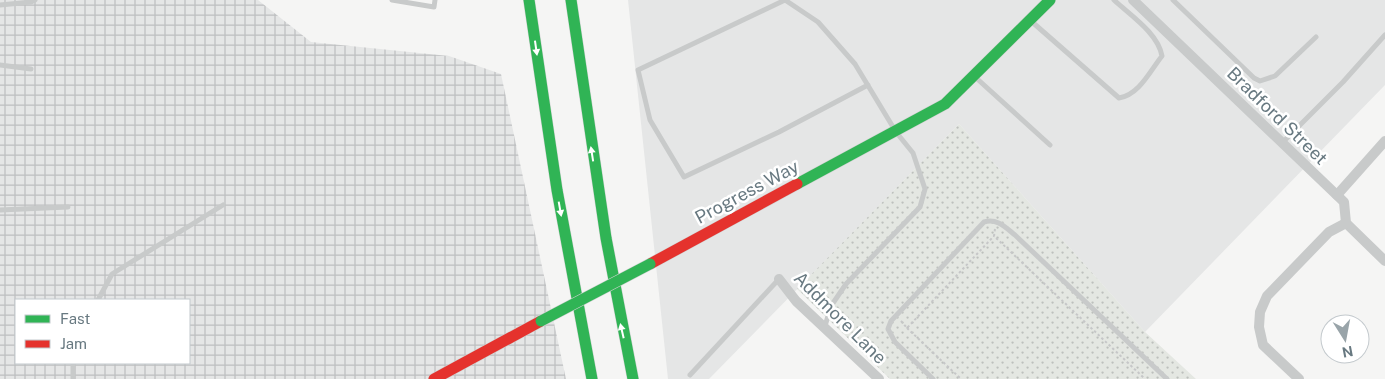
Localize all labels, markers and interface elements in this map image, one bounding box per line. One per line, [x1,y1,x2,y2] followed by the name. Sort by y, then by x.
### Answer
[532,41,540,57] one-way arrow
[1223,63,1332,169] street label: Bradford Street
[588,146,596,162] one-way arrow
[691,155,803,228] street label: Progress Way
[557,201,565,217] one-way arrow
[790,267,891,368] street label: Addmore Lane
[15,299,190,364] legend
[60,310,90,327] text: Fast
[1320,314,1370,364] north arrow
[618,324,626,339] one-way arrow
[60,335,87,352] text: Jam
[1341,343,1354,361] text: N

